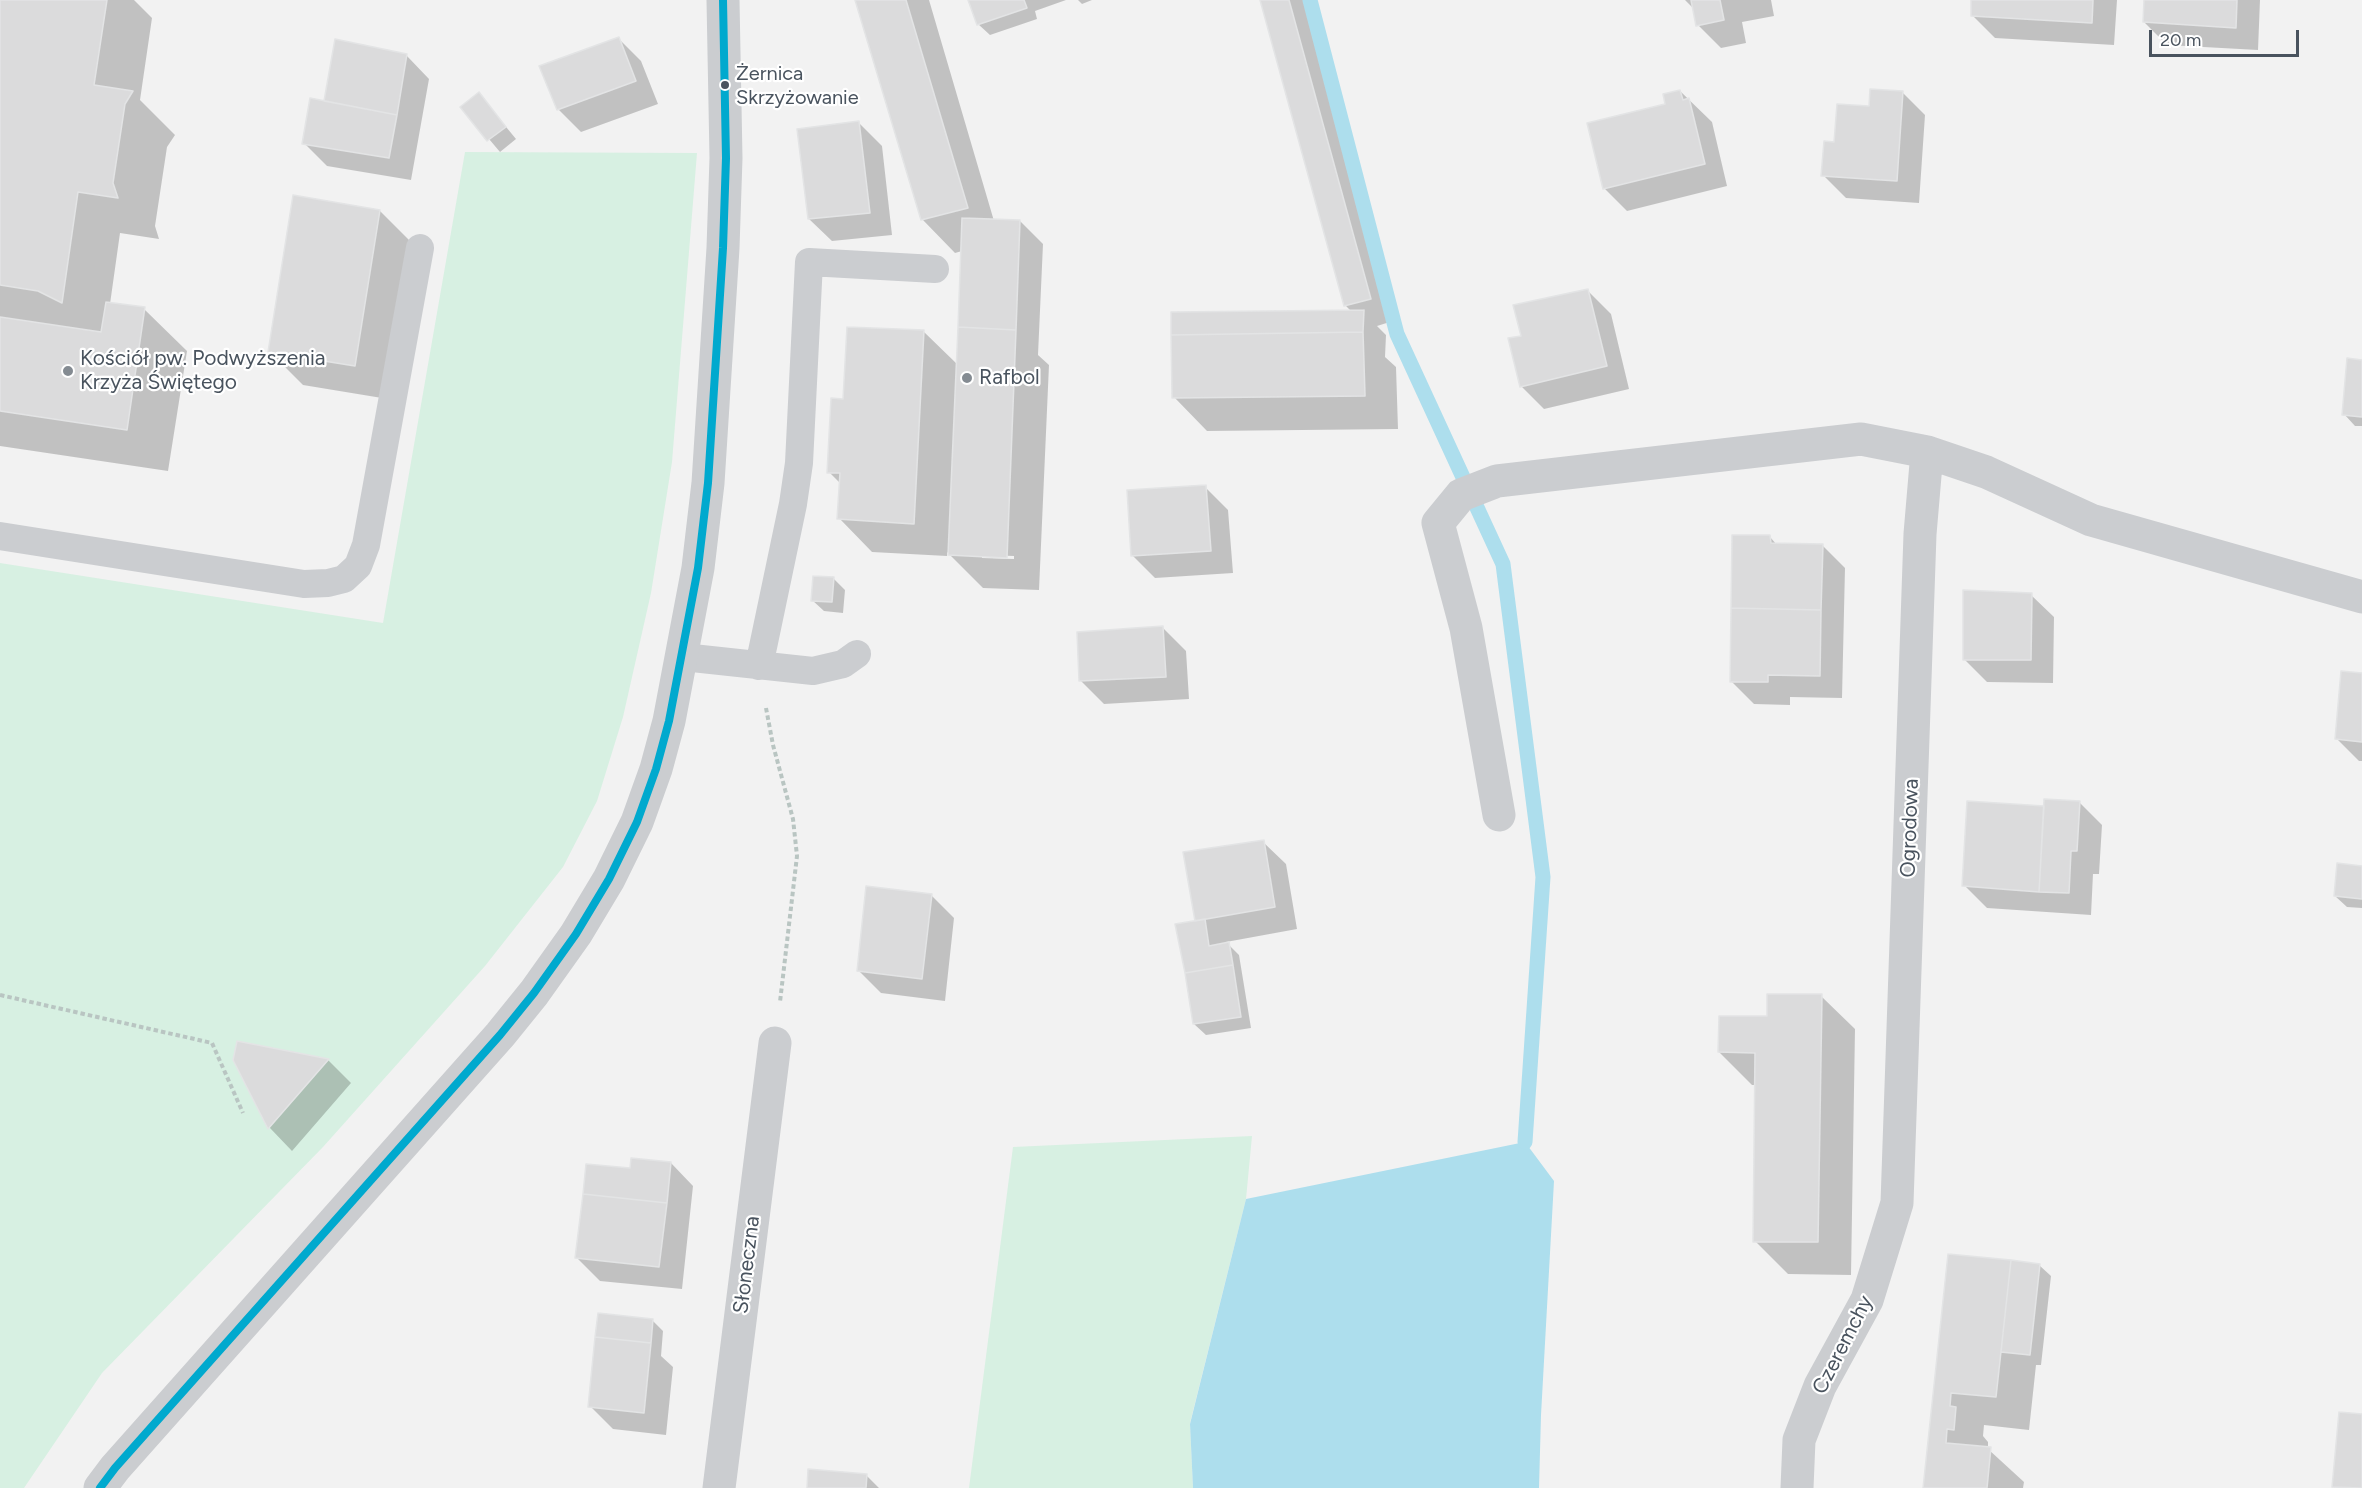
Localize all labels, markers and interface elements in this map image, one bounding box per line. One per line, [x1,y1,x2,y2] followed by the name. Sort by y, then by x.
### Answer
[2152,18,2302,56] scale bar
[2160,29,2201,51] text: 20 m
[736,62,859,109] place label: Żernica Skrzyżowanie
[719,79,731,91] marker: Żernica Skrzyżowanie
[80,346,325,396] place label: Kościół pw. Podwyższenia Krzyża Świętego
[61,364,75,378] marker: Kościół pw. Podwyższenia Krzyża Świętego
[979,365,1040,391] place label: Rafbol
[960,371,974,385] marker: Rafbol
[1896,778,1924,878] street label: Ogrodowa
[729,1215,765,1315] street label: Słoneczna
[1807,1291,1879,1399] street label: Czeremchy

